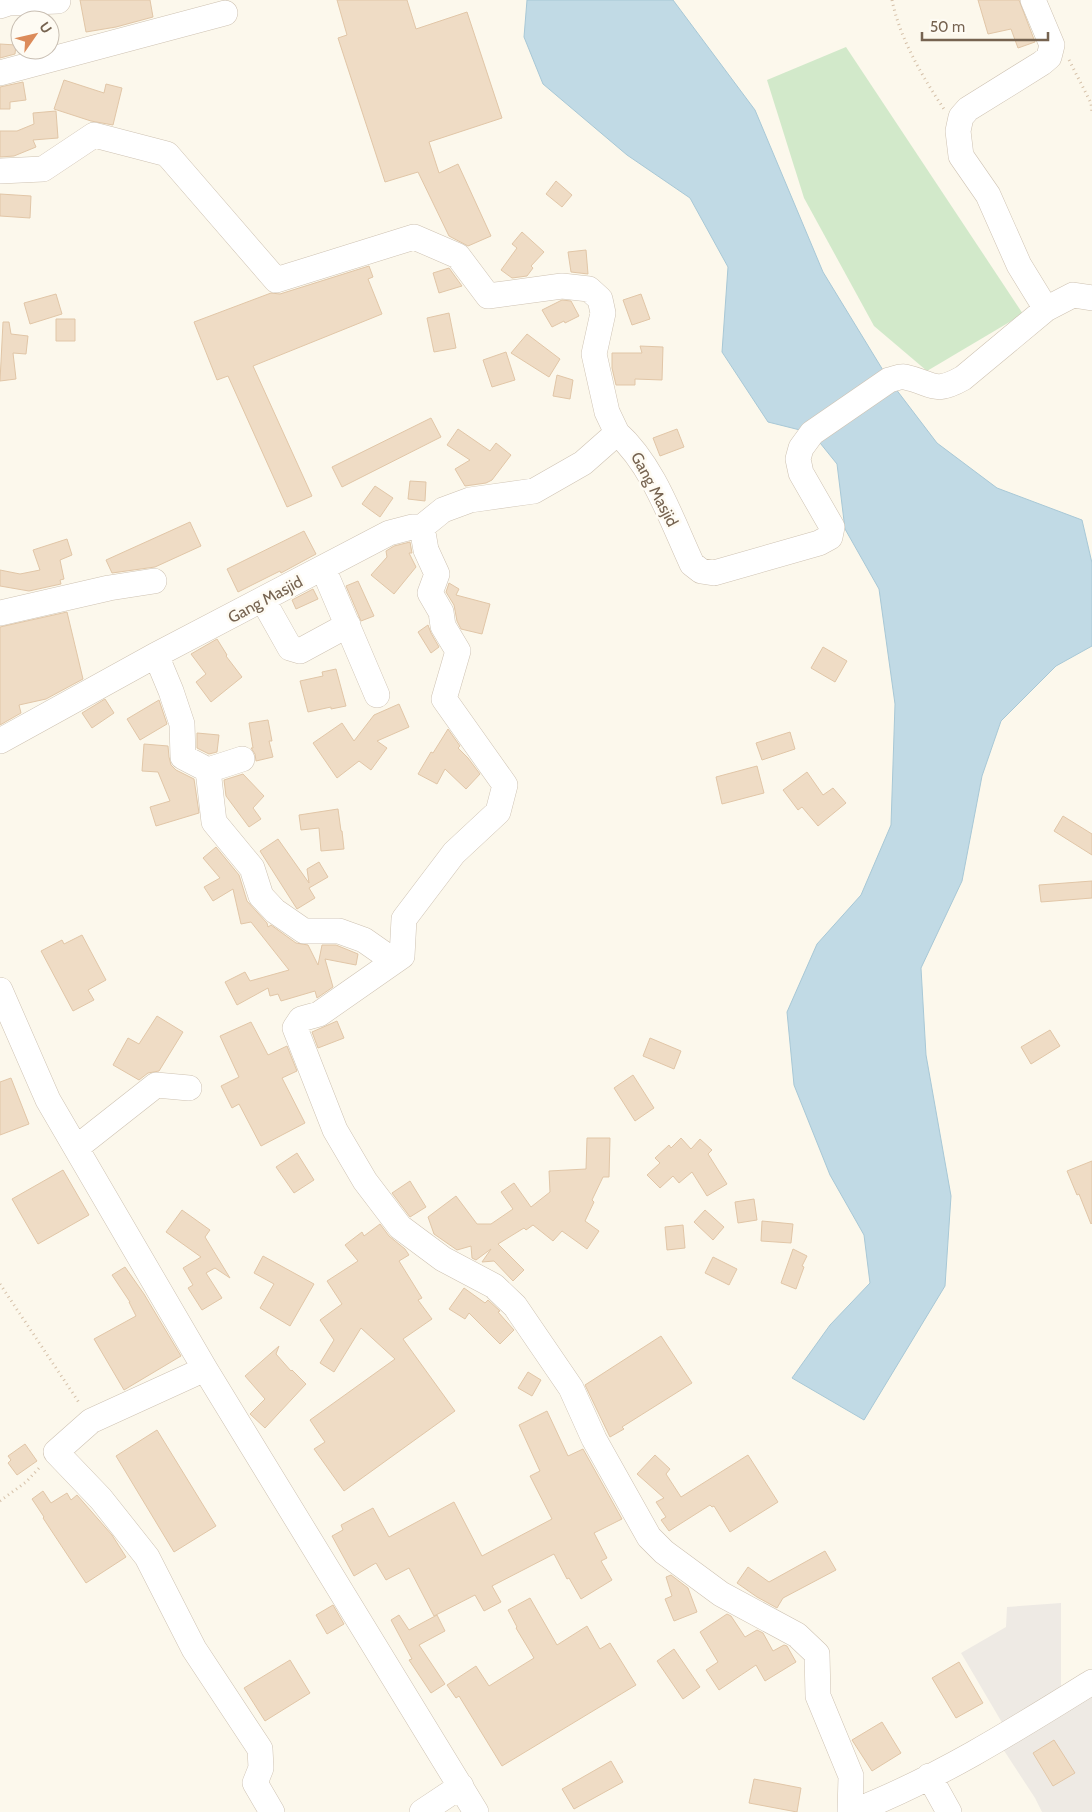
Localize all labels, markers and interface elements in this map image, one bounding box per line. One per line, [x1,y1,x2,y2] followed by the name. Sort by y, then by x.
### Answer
[10,10,60,60] north arrow
[922,10,1048,42] scale bar
[930,18,965,36] text: 50 m
[36,19,56,37] text: U
[627,449,682,530] street label: Gang Masjid
[225,572,306,627] street label: Gang Masjid

